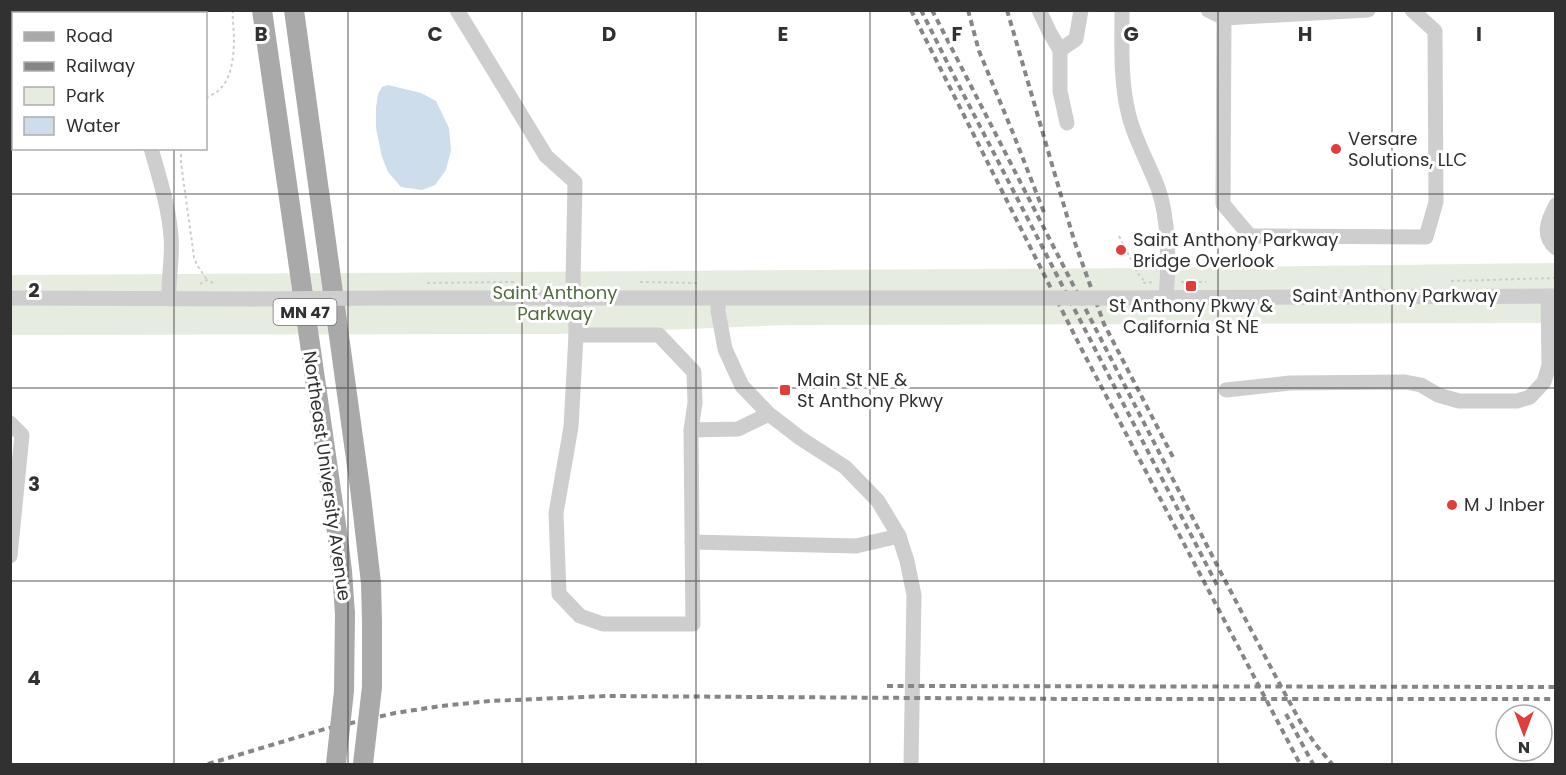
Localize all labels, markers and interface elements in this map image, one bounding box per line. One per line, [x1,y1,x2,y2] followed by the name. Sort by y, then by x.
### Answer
[12,12,207,150] legend
[254,20,268,48] text: B
[427,20,443,48] text: C
[602,20,616,48] text: D
[778,20,788,48] text: E
[952,20,963,48] text: F
[1123,20,1139,48] text: G
[1298,20,1312,48] text: H
[1476,20,1482,48] text: I
[66,23,113,48] text: Road
[66,53,135,78] text: Railway
[66,83,105,108] text: Park
[66,113,120,138] text: Water
[1348,126,1467,172] place label: Versare Solutions, LLC
[1329,142,1343,156] marker: Versare Solutions, LLC
[1133,227,1338,273] place label: Saint Anthony Parkway Bridge Overlook
[1114,243,1128,257] marker: Saint Anthony Parkway Bridge Overlook
[28,276,40,304] text: 2
[1184,279,1198,293] marker: St Anthony Pkwy & California St NE
[493,280,617,326] park label: Saint Anthony Parkway
[1292,283,1498,308] street label: Saint Anthony Parkway
[1109,293,1274,339] place label: St Anthony Pkwy & California St NE
[274,299,336,325] road number: MN 47
[298,349,357,602] street label: Northeast University Avenue
[797,367,943,413] place label: Main St NE & St Anthony Pkwy
[778,383,792,397] marker: Main St NE & St Anthony Pkwy
[28,470,40,498] text: 3
[1464,492,1545,517] place label: M J Inber
[1445,498,1459,512] marker: M J Inber
[27,664,41,692] text: 4
[1494,703,1554,763] north arrow
[1518,736,1530,759] text: N

